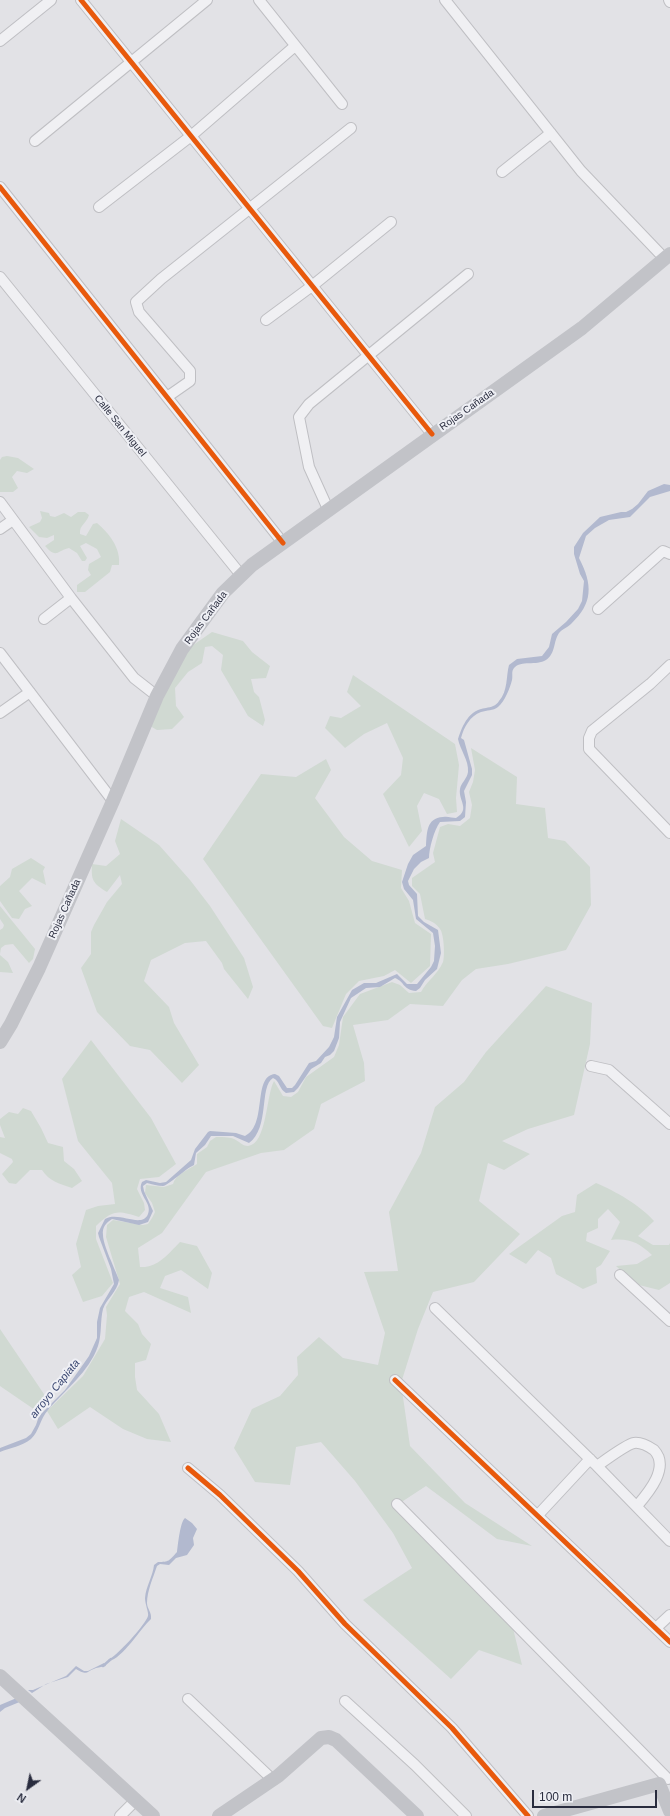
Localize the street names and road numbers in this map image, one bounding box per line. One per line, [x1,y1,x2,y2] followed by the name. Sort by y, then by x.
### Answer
[438,387,496,433] street label: Rojas Cañada
[92,393,148,459] street label: Calle San Miguel
[182,589,230,647] street label: Rojas Cañada
[47,878,83,940] street label: Rojas Cañada

